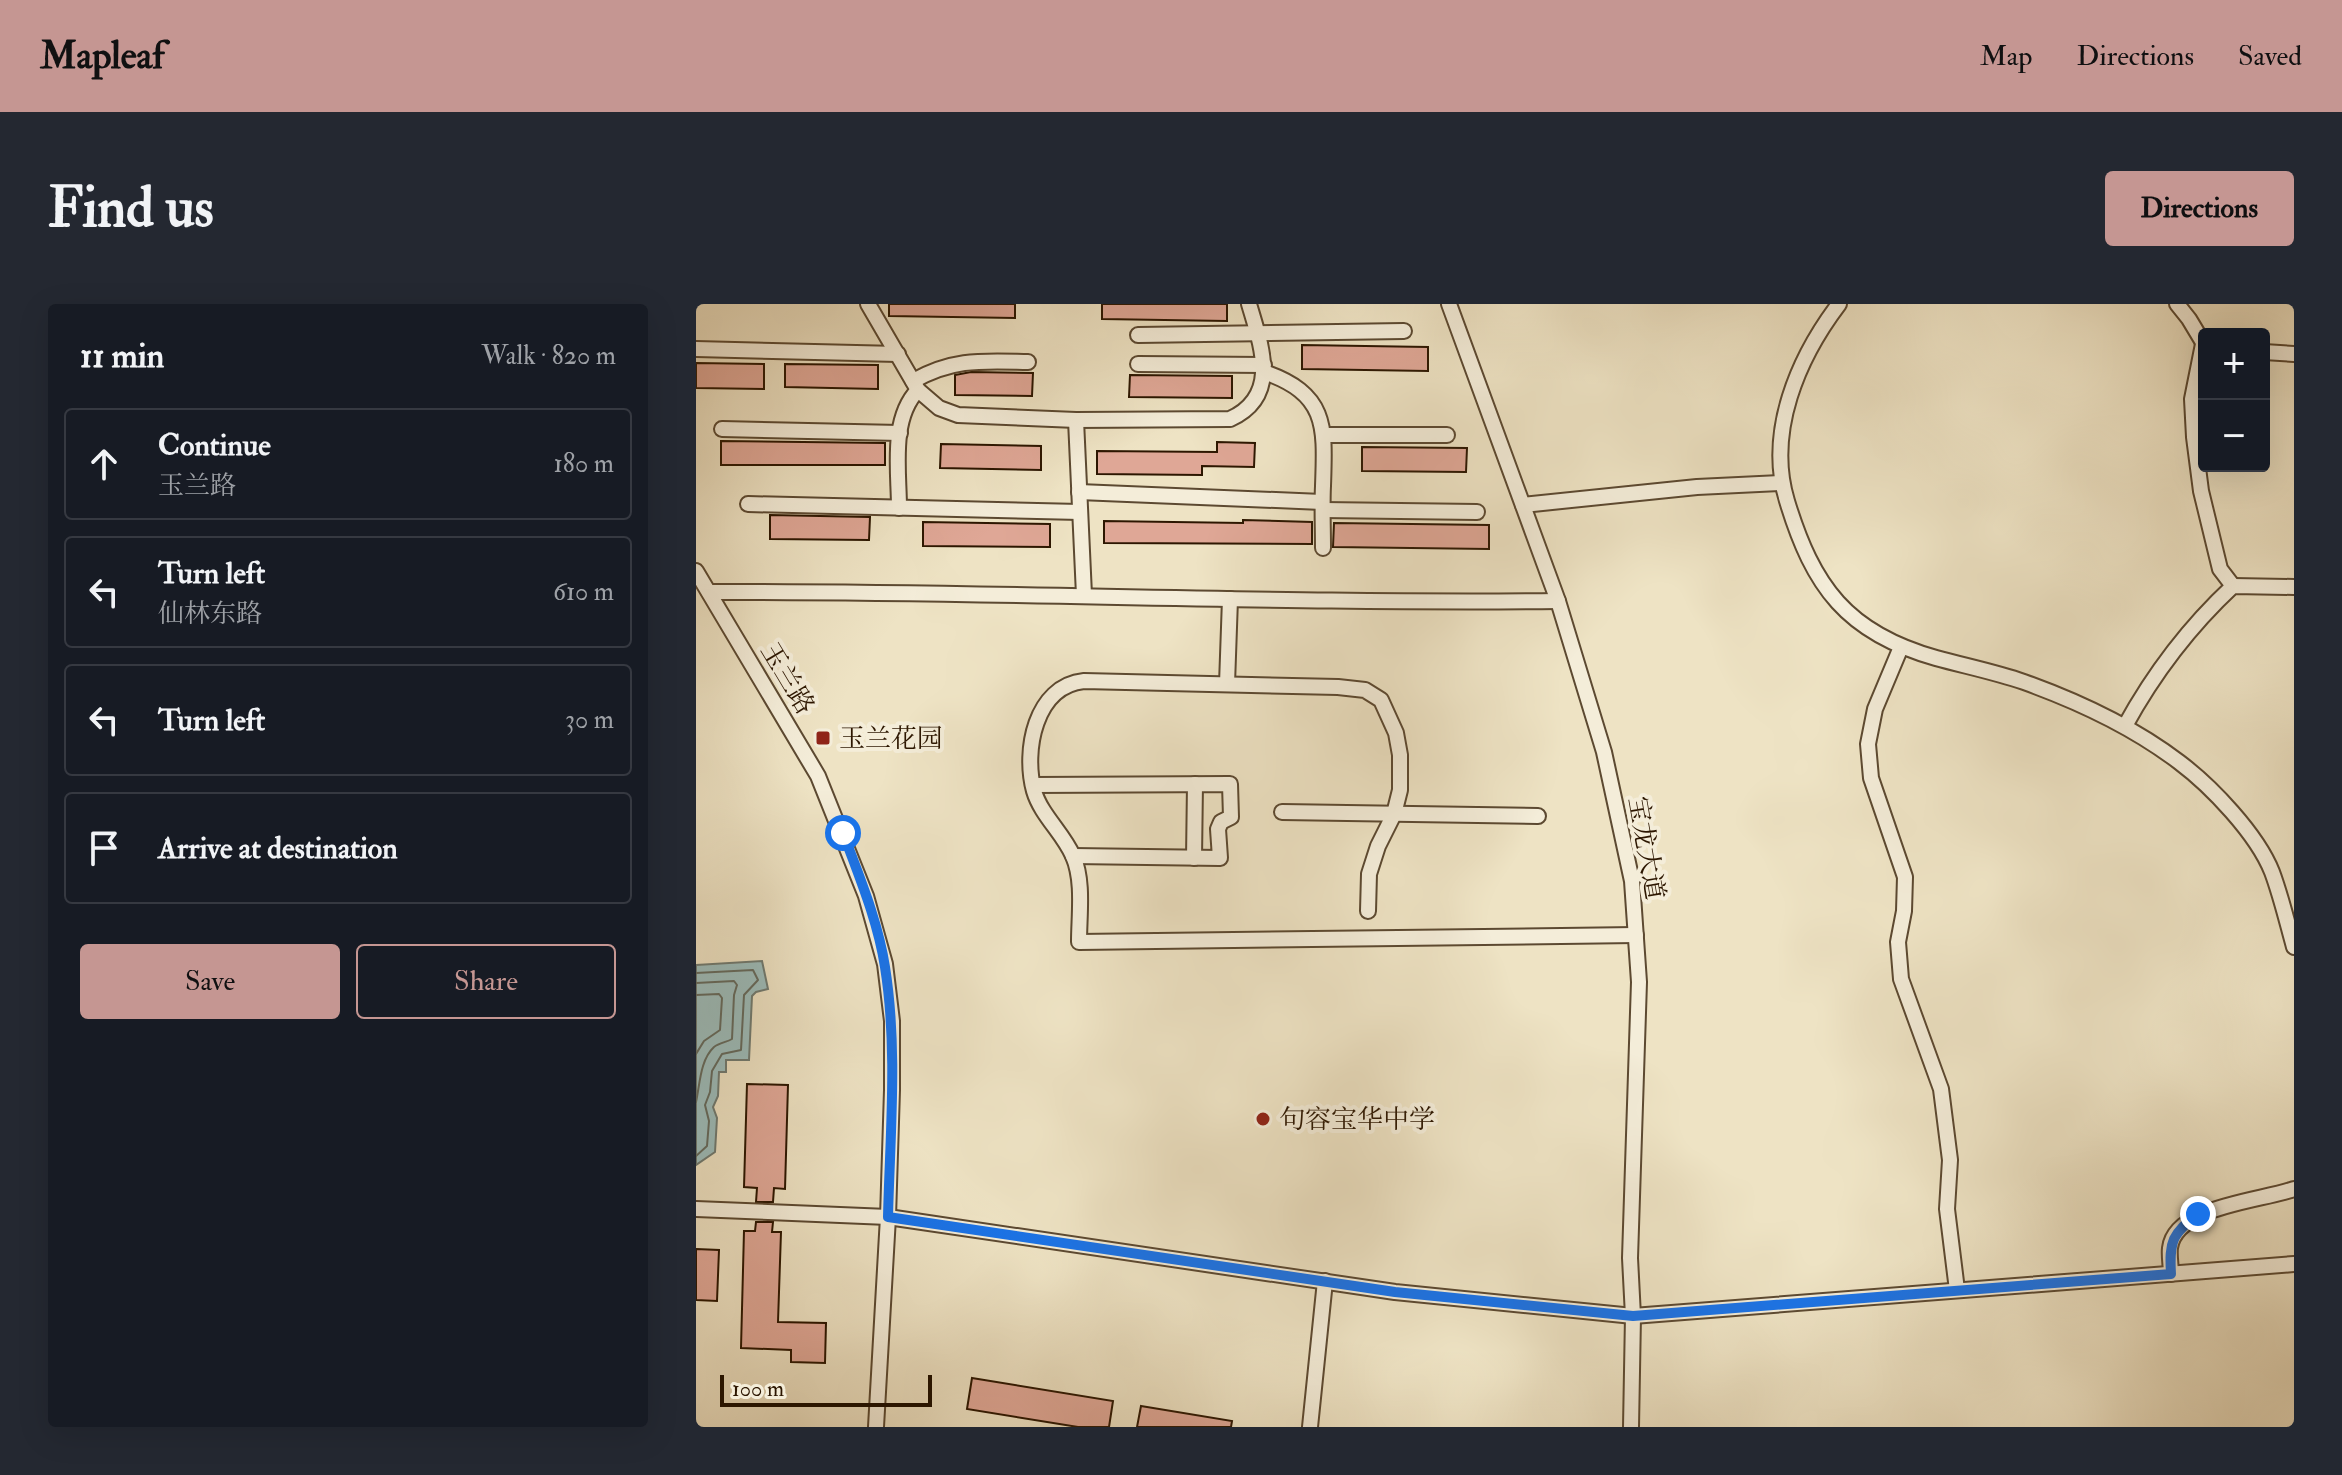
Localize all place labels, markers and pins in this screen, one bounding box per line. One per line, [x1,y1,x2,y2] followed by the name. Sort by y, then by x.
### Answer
[839,723,943,755] place label: 玉兰花园
[814,729,832,747] marker: 玉兰花园
[1279,1104,1435,1136] place label: 句容宝华中学
[1254,1110,1272,1128] marker: 句容宝华中学

